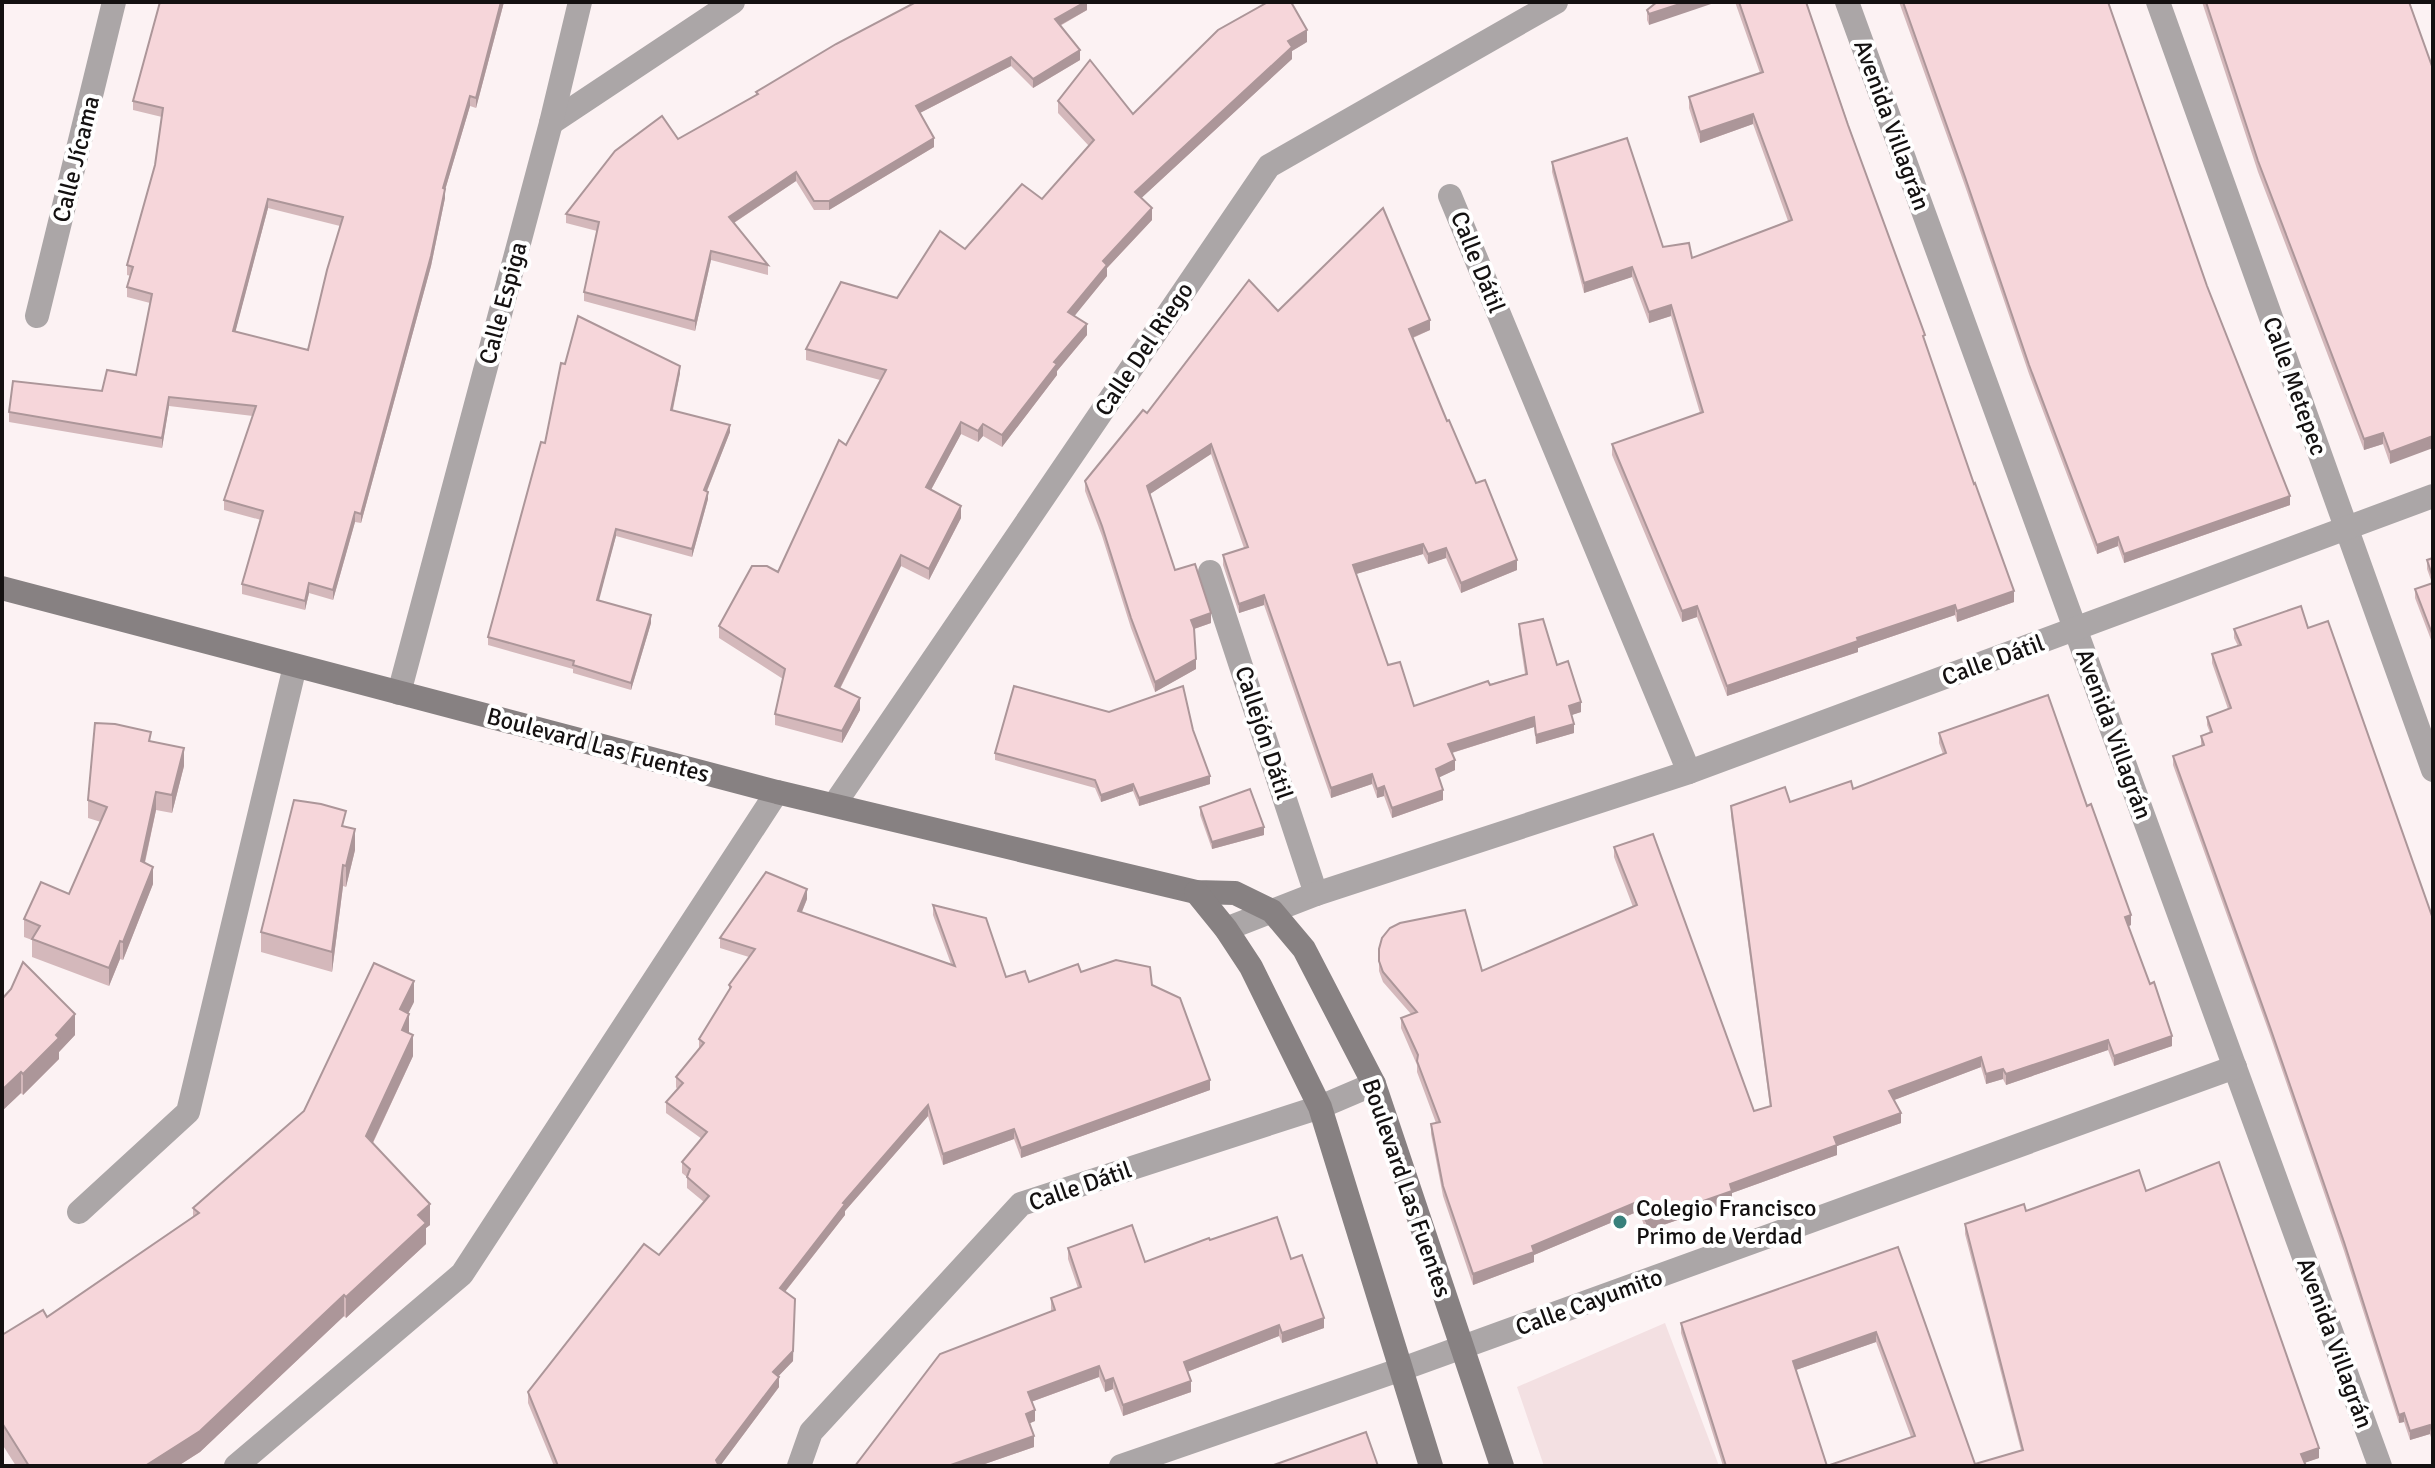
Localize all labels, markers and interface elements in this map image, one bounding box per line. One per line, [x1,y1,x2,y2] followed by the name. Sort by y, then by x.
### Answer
[1847,36,1937,214] street label: Avenida Villagrán
[46,93,106,225] street label: Calle Jícama
[1444,207,1512,317] street label: Calle Dátil
[472,238,534,368] street label: Calle Espiga
[1088,276,1200,422] street label: Calle Del Riego
[2256,313,2334,459] street label: Calle Metepec
[1938,628,2048,692] street label: Calle Dátil
[2069,645,2159,823] street label: Avenida Villagrán
[1228,662,1300,804] street label: Callejón Dátil
[483,701,713,789] street label: Boulevard Las Fuentes
[1355,1075,1459,1301] street label: Boulevard Las Fuentes
[1025,1154,1135,1218] street label: Calle Dátil
[1636,1193,1817,1251] place label: Colegio Francisco Primo de Verdad
[1611,1213,1629,1231] marker: Colegio Francisco Primo de Verdad
[2290,1254,2380,1432] street label: Avenida Villagrán
[1511,1262,1667,1342] street label: Calle Cayumito

